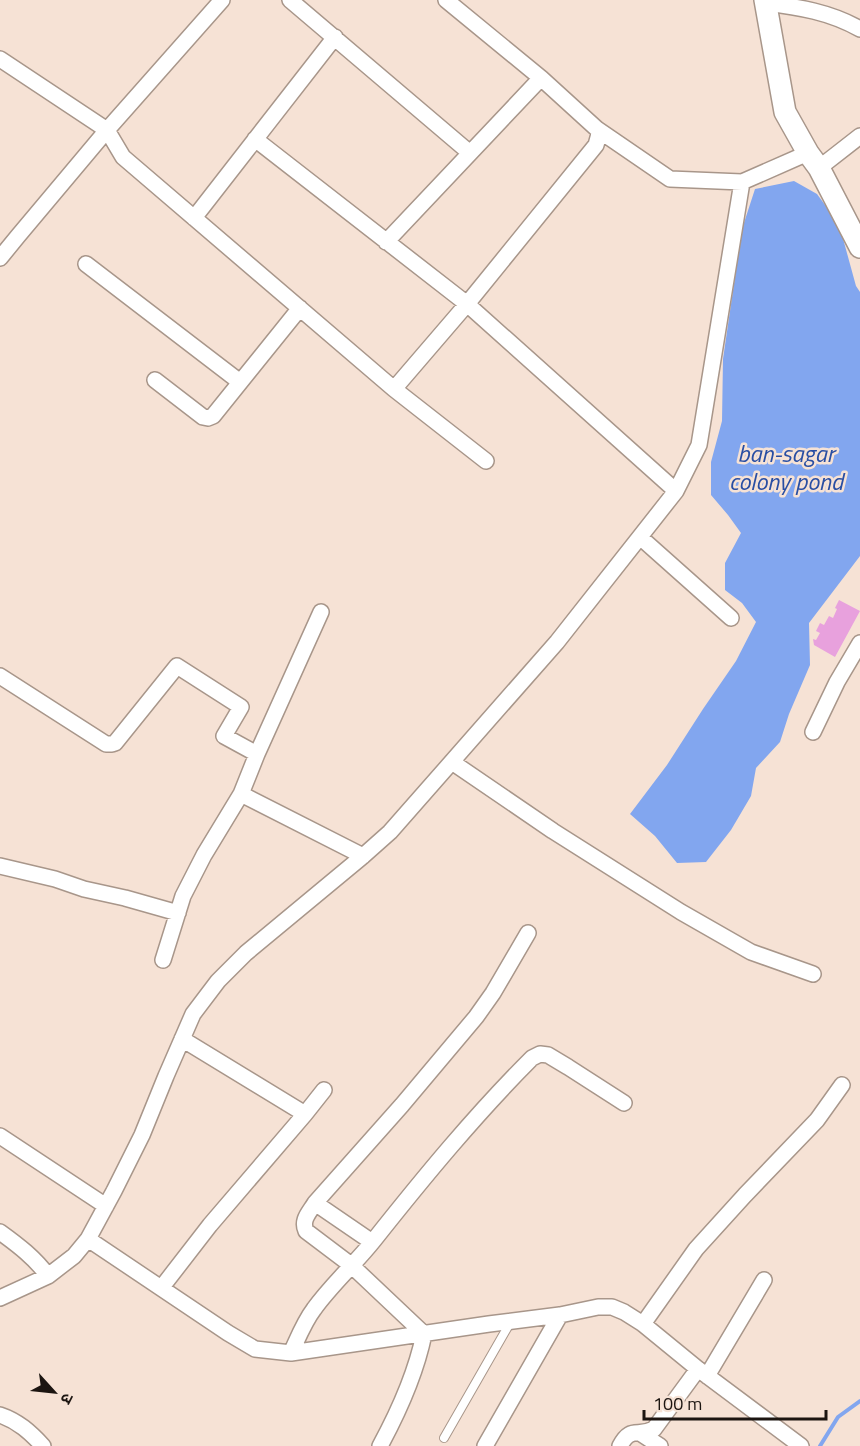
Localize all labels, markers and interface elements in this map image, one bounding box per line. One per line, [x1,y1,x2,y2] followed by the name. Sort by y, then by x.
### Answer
[729,435,846,499] water label: ban-sagar colony pond
[24,1362,84,1422] north arrow
[644,1383,826,1421] scale bar
[54,1389,80,1409] text: उ
[653,1390,702,1417] text: 100 m

